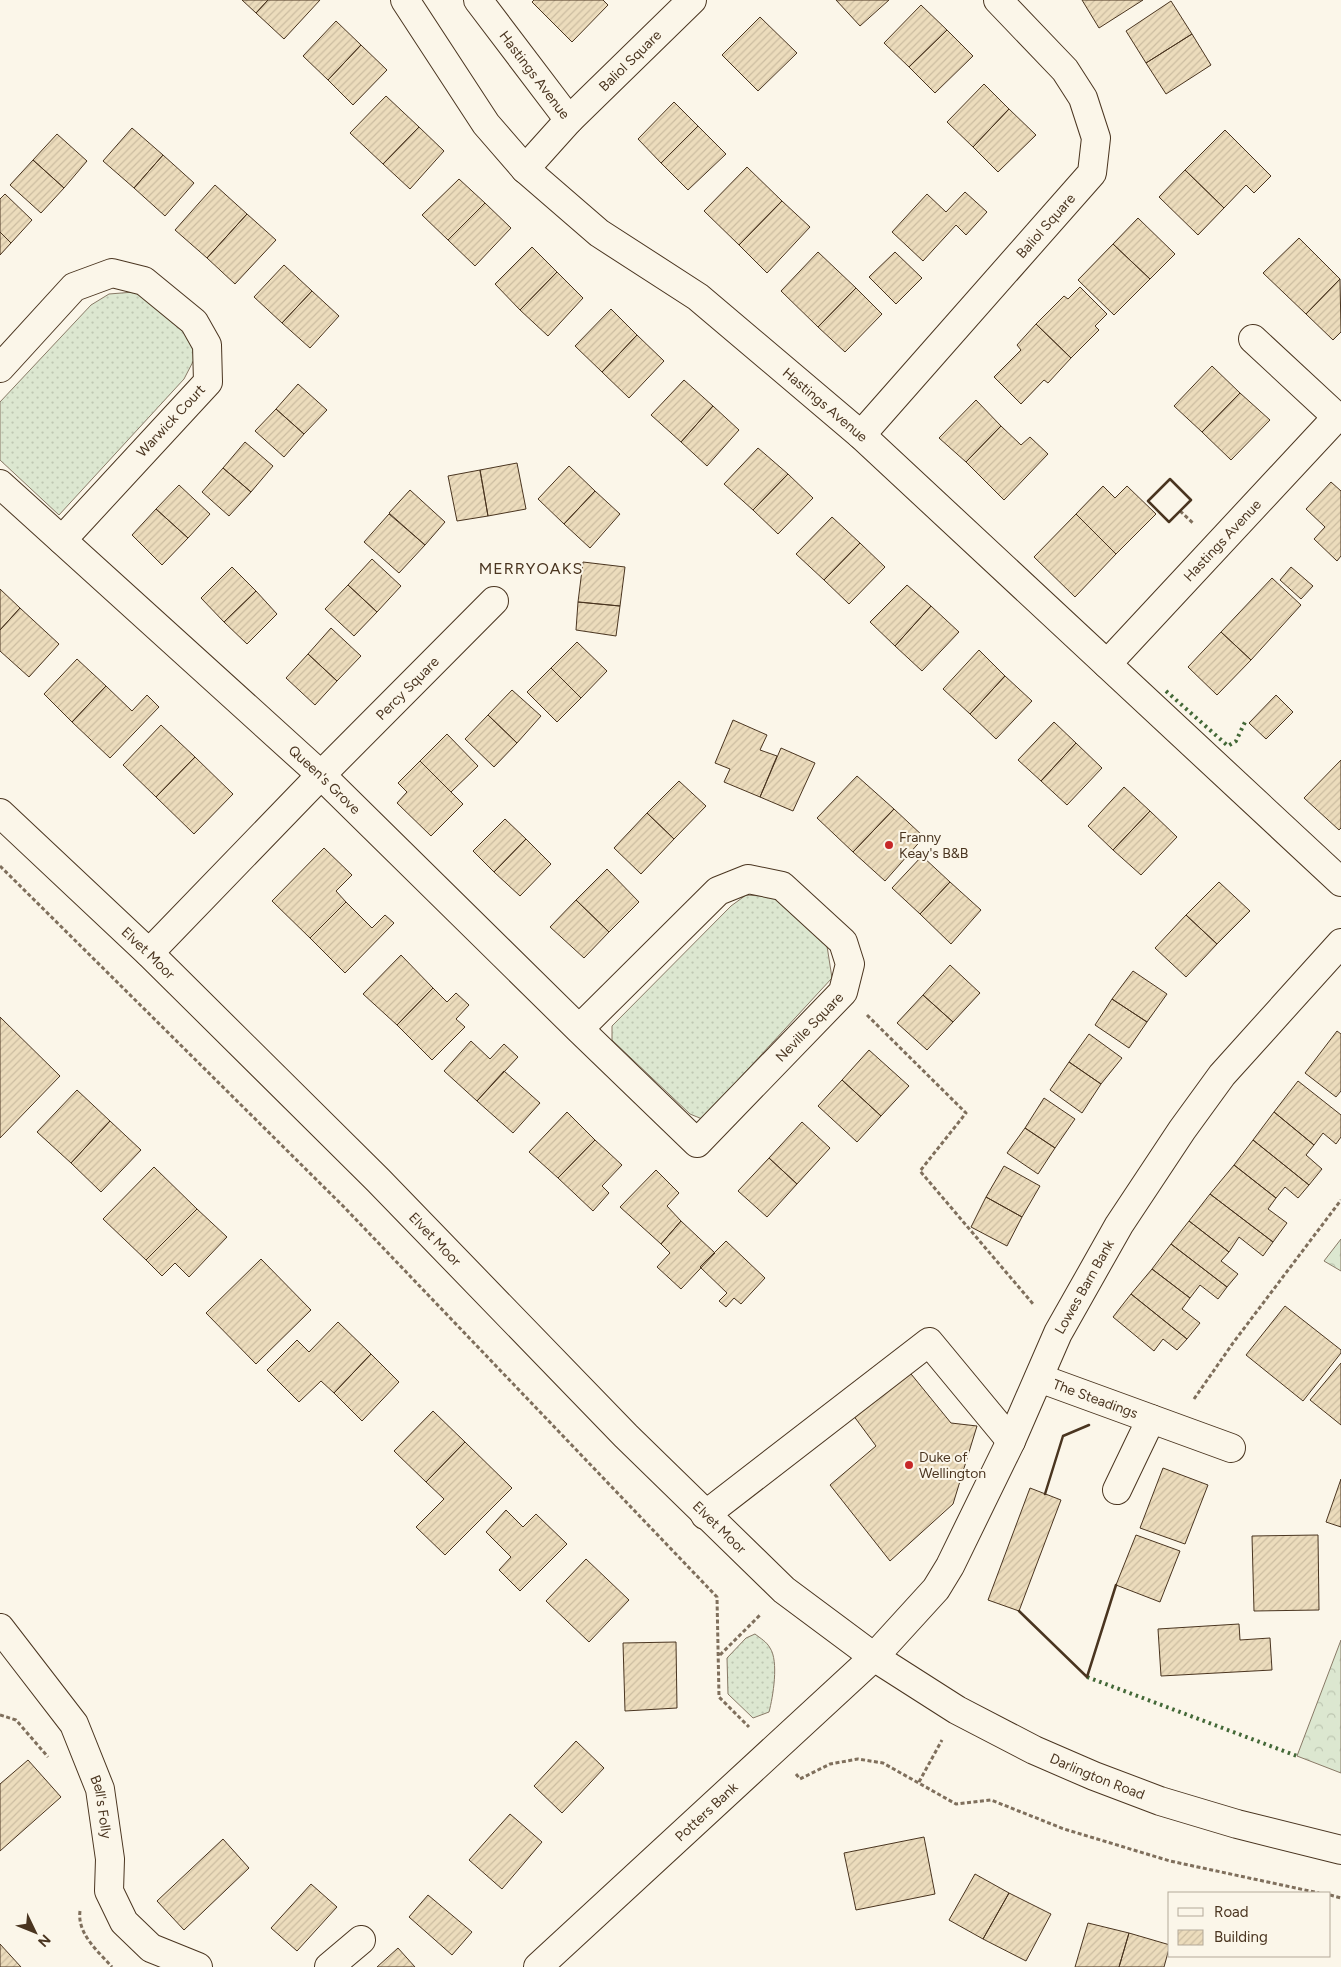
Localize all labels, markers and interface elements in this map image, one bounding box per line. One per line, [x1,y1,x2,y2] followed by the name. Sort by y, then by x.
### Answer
[595,26,665,95] street label: Baliol Square
[496,27,574,123] street label: Hastings Avenue
[1012,190,1079,262] street label: Baliol Square
[779,364,872,446] street label: Hastings Avenue
[133,381,209,461] street label: Warwick Court
[1180,495,1265,585] street label: Hastings Avenue
[479,559,583,578] district label: MERRYOAKS
[372,653,443,723] street label: Percy Square
[285,741,364,818] street label: Queen's Grove
[899,829,968,862] place label: Franny Keay's B&B
[883,839,895,851] marker: Franny Keay's B&B
[118,923,179,983] street label: Elvet Moor
[772,988,847,1065] street label: Neville Square
[405,1209,465,1269] street label: Elvet Moor
[1051,1236,1118,1337] street label: Lowes Barn Bank
[1050,1375,1140,1422] street label: The Steadings
[919,1449,986,1482] place label: Duke of Wellington
[903,1459,915,1471] marker: Duke of Wellington
[689,1497,750,1557] street label: Elvet Moor
[1047,1749,1147,1803] street label: Darlington Road
[87,1772,116,1840] street label: Bell's Folly
[671,1778,741,1845] street label: Potters Bank
[1168,1892,1331,1957] legend
[1214,1903,1249,1921] text: Road
[10,1907,60,1957] north arrow
[1214,1928,1268,1946] text: Building
[34,1931,54,1950] text: N

